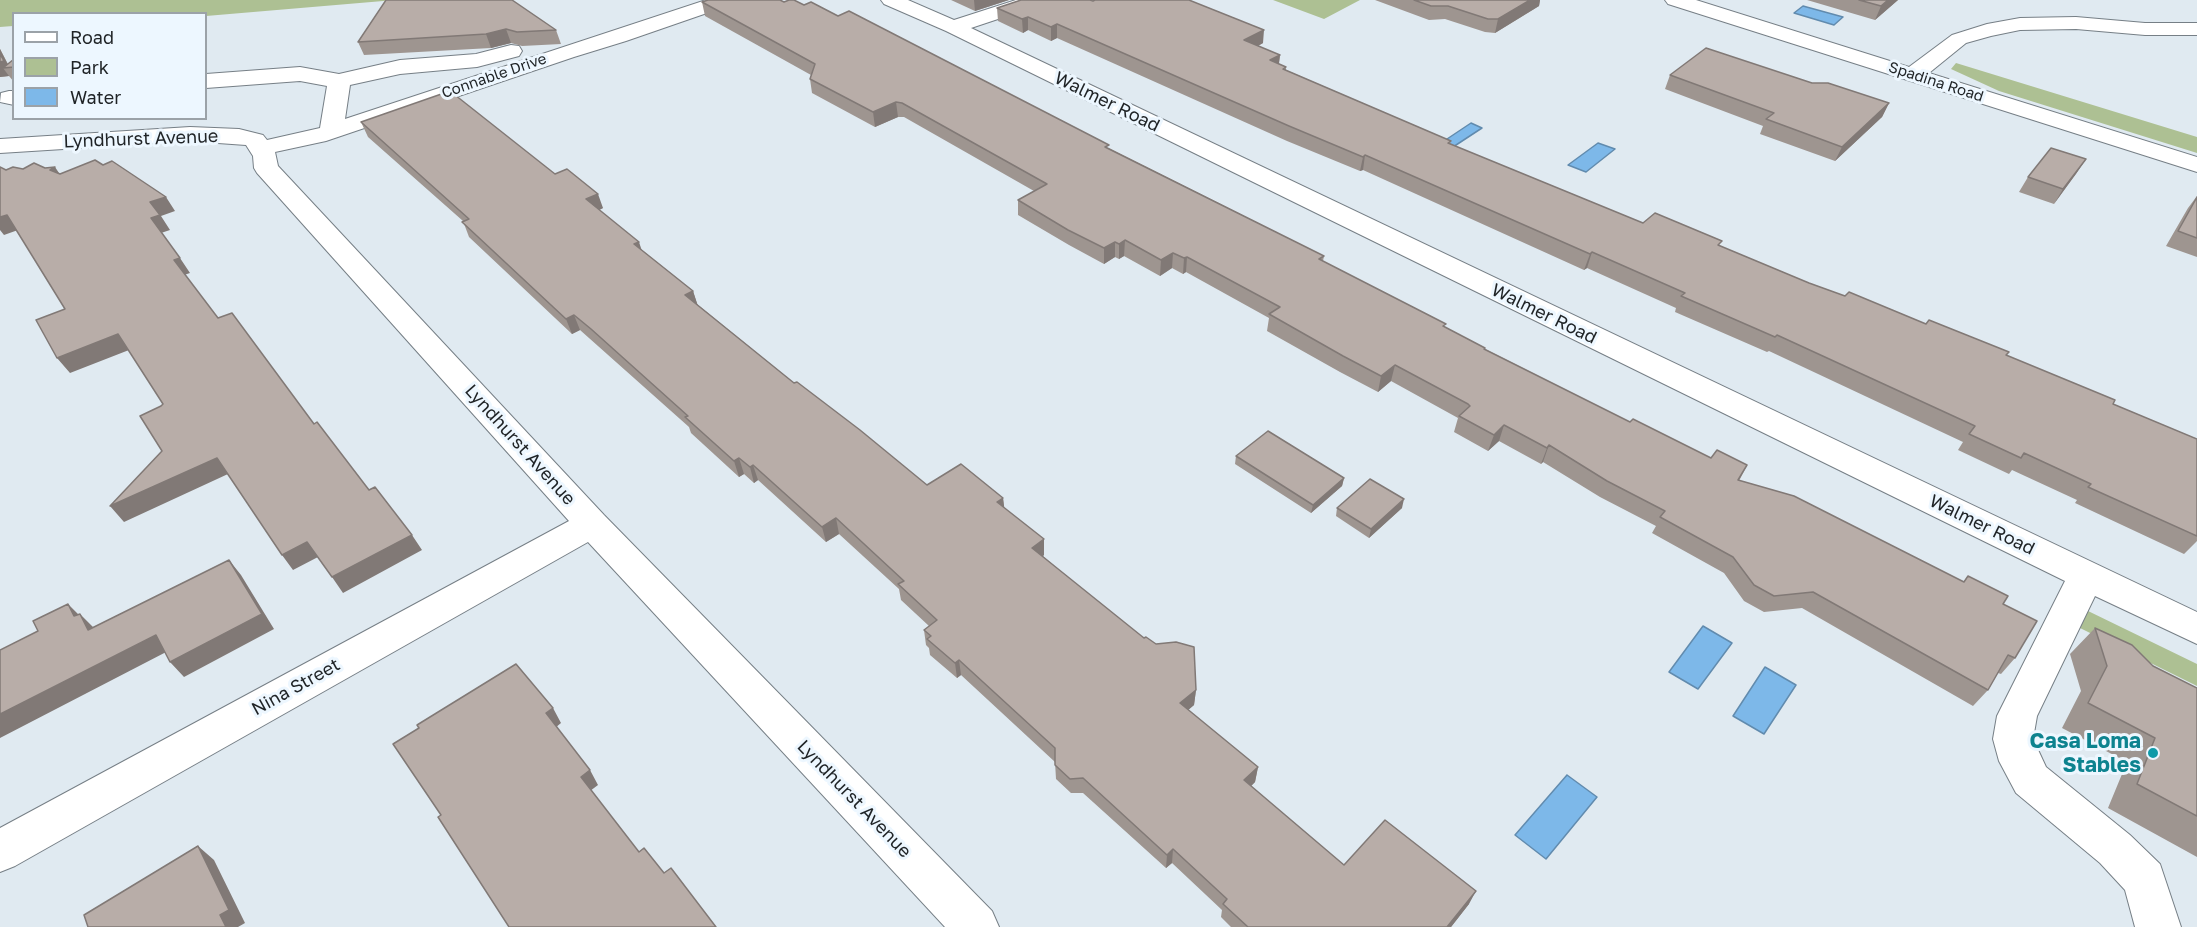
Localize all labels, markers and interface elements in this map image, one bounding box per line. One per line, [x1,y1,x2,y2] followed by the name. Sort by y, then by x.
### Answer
[12,12,207,120] legend
[70,26,114,48] text: Road
[439,50,549,102] street label: Connable Drive
[70,56,109,78] text: Park
[1886,58,1986,106] street label: Spadina Road
[1051,67,1163,137] street label: Walmer Road
[70,86,121,108] text: Water
[63,126,219,152] street label: Lyndhurst Avenue
[1488,279,1600,349] street label: Walmer Road
[460,380,580,510] street label: Lyndhurst Avenue
[1926,490,2038,560] street label: Walmer Road
[248,654,344,720] street label: Nina Street
[2030,728,2141,778] place label: Casa Loma Stables
[792,736,916,862] street label: Lyndhurst Avenue
[2146,746,2160,760] marker: Casa Loma Stables

